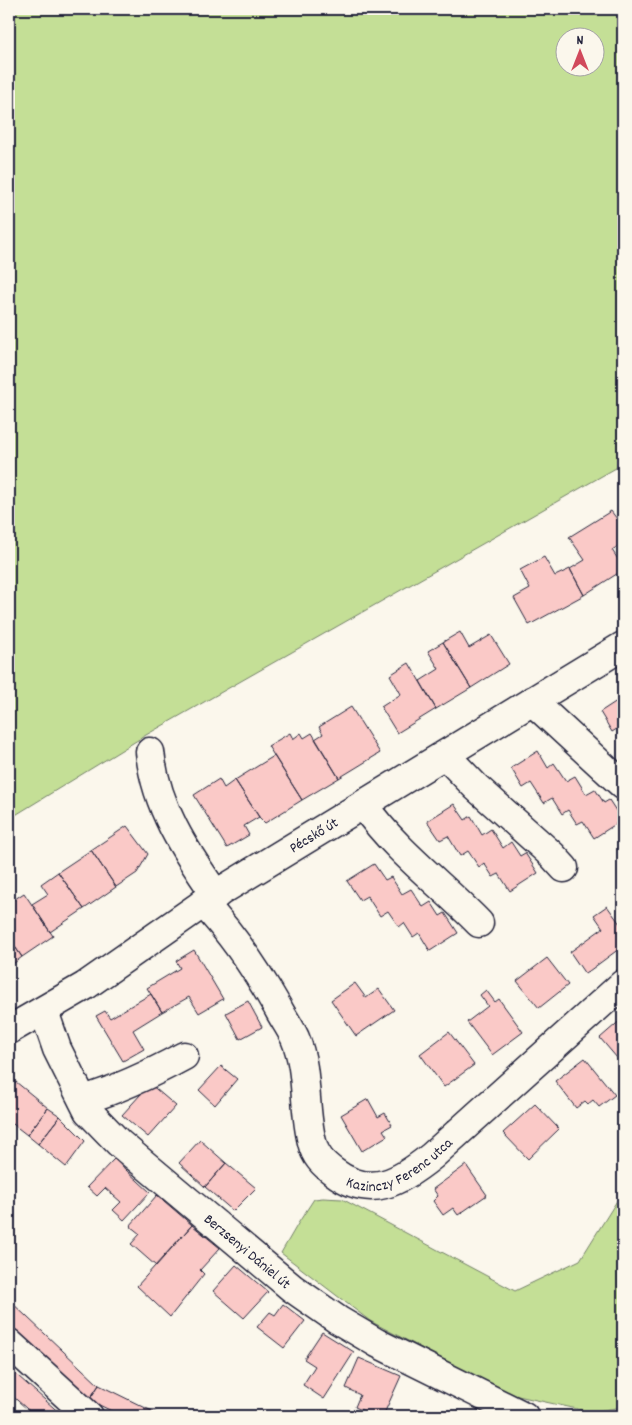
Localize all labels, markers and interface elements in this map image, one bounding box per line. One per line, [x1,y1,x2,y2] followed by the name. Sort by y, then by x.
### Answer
[554,28,604,78] north arrow
[577,31,584,51] text: N
[286,813,344,860] street label: Pécskő út
[342,1133,459,1199] street label: Kazinczy Ferenc utca
[198,1209,295,1296] street label: Berzsenyi Dániel út

